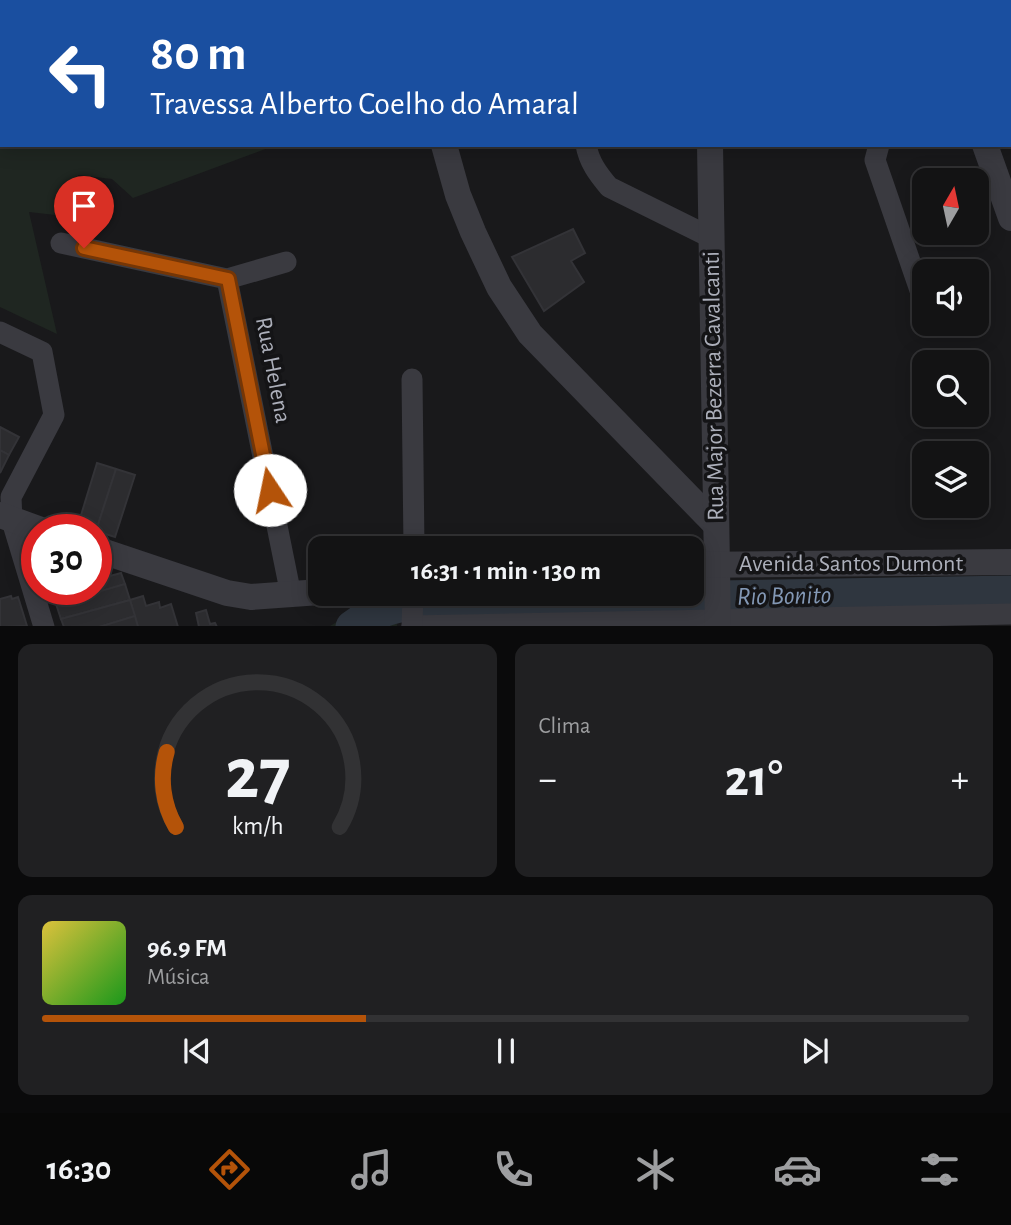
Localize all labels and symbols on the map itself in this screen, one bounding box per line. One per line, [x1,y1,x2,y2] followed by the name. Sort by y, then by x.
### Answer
[912,168,989,245] north arrow
[54,176,114,248] pin
[700,251,728,521] street label: Rua Major Bezerra Cavalcanti
[251,315,295,425] street label: Rua Helena
[233,453,307,527] position arrow
[21,514,112,605] speed limit sign: 30
[739,552,963,576] street label: Avenida Santos Dumont
[737,582,831,610] water label: Rio Bonito

